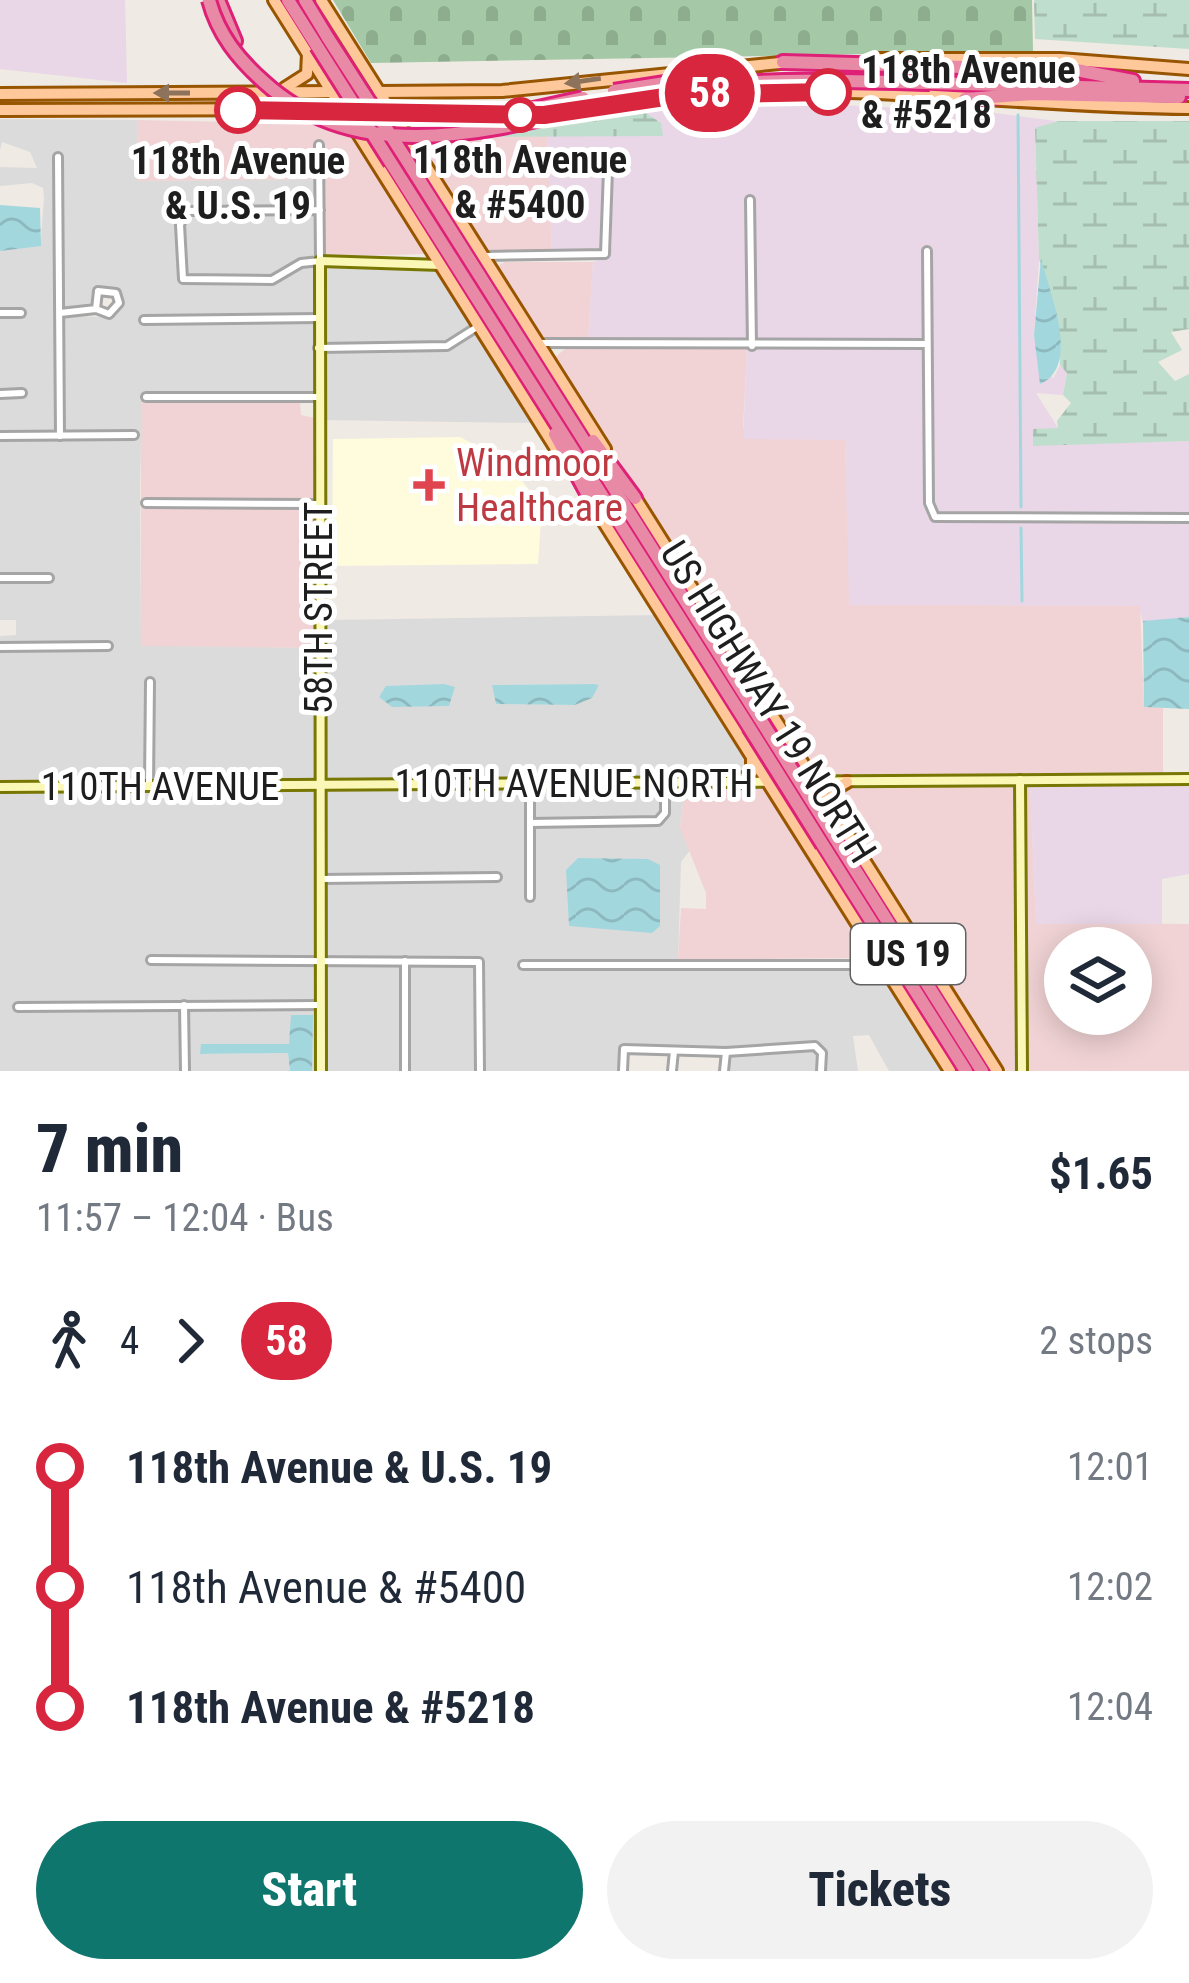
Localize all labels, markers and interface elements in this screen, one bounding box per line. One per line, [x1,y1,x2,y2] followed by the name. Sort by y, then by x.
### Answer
[861,47,1076,138] place label: 118th Avenue & #5218
[656,54,764,132] line badge: 58
[689,68,731,117] text: 58
[806,70,850,114] marker: 118th Avenue & #5218
[564,72,601,91] one-way arrow
[152,83,190,103] one-way arrow
[216,88,260,132] marker: 118th Avenue & U.S. 19
[504,99,536,131] marker: 118th Avenue & #5400
[413,137,627,228] place label: 118th Avenue & #5400
[131,138,345,229] place label: 118th Avenue & U.S. 19
[456,440,623,531] place label: Windmoor Healthcare
[413,469,445,501] marker: Windmoor Healthcare
[296,502,342,714] street label: 58TH STREET
[650,533,886,871] street label: US HIGHWAY 19 NORTH
[395,761,753,807] street label: 110TH AVENUE NORTH
[41,764,279,810] street label: 110TH AVENUE
[851,924,965,984] road number: US 19
[1044,927,1152,1035] map controls
[1044,927,1152,1035] button: layers
[36,1111,183,1188] text: 7 min
[1049,1147,1153,1200] text: $1.65
[36,1195,334,1241] text: 11:57 – 12:04 · Bus
[36,1308,102,1374] icon: walk
[157,1308,223,1374] icon: forward
[265,1316,308,1365] text: 58
[120,1318,139,1364] text: 4
[1039,1318,1153,1364] text: 2 stops
[126,1441,552,1494] text: 118th Avenue & U.S. 19
[1067,1444,1153,1490] text: 12:01
[126,1561,526,1614] text: 118th Avenue & #5400
[1067,1564,1153,1610] text: 12:02
[126,1681,535,1734] text: 118th Avenue & #5218
[1067,1684,1153,1730] text: 12:04
[36,1821,583,1959] button: Start
[607,1821,1153,1959] button: Tickets

